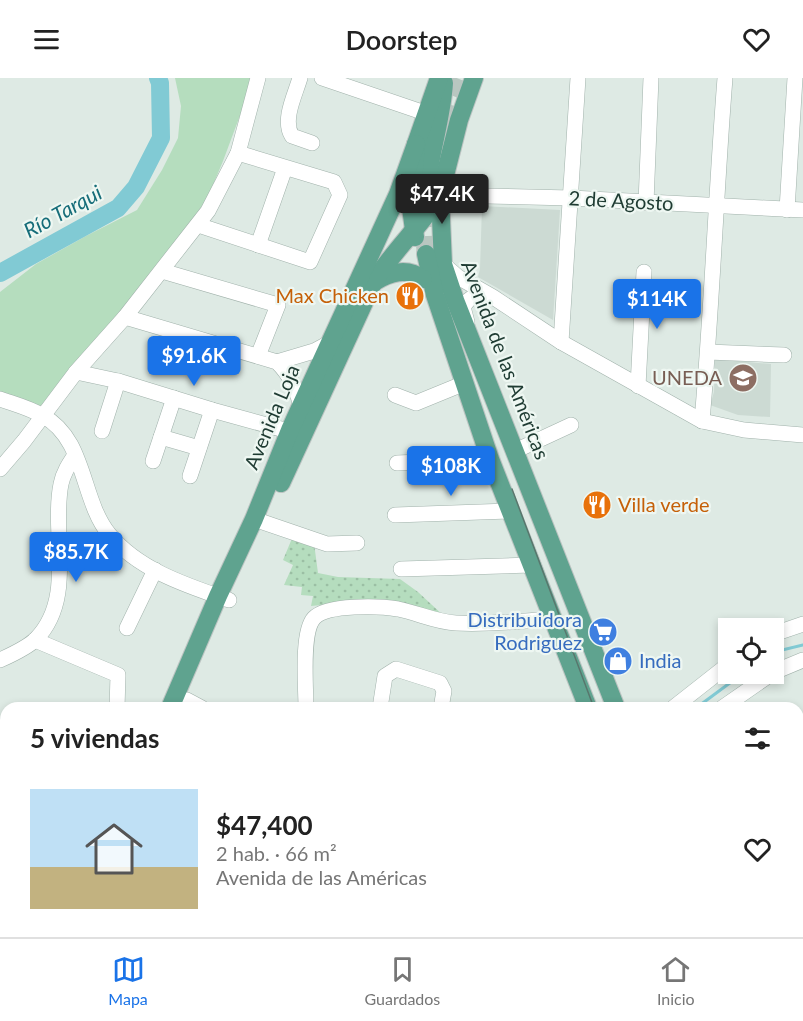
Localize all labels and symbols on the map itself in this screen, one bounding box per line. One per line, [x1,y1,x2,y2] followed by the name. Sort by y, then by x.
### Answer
[393,174,491,225] pin: $47.4K
[19,179,106,242] water label: Río Tarqui
[568,185,674,215] street label: 2 de Agosto
[457,257,555,462] street label: Avenida de las Américas
[615,279,699,330] pin: $114K
[394,280,426,312] restaurant icon: Max Chicken
[276,283,389,307] place label: Max Chicken
[145,336,243,387] pin: $91.6K
[238,361,304,472] street label: Avenida Loja
[727,362,759,394] school or university icon: UNEDA
[652,365,722,389] place label: UNEDA
[409,446,493,497] pin: $108K
[581,489,613,521] restaurant icon: Villa verde
[618,492,710,516] place label: Villa verde
[27,532,125,583] pin: $85.7K
[468,607,582,654] place label: Distribuidora Rodriguez
[587,616,619,648] supermarket icon: Distribuidora Rodriguez
[602,645,634,677] shop icon: India
[639,648,682,672] place label: India

